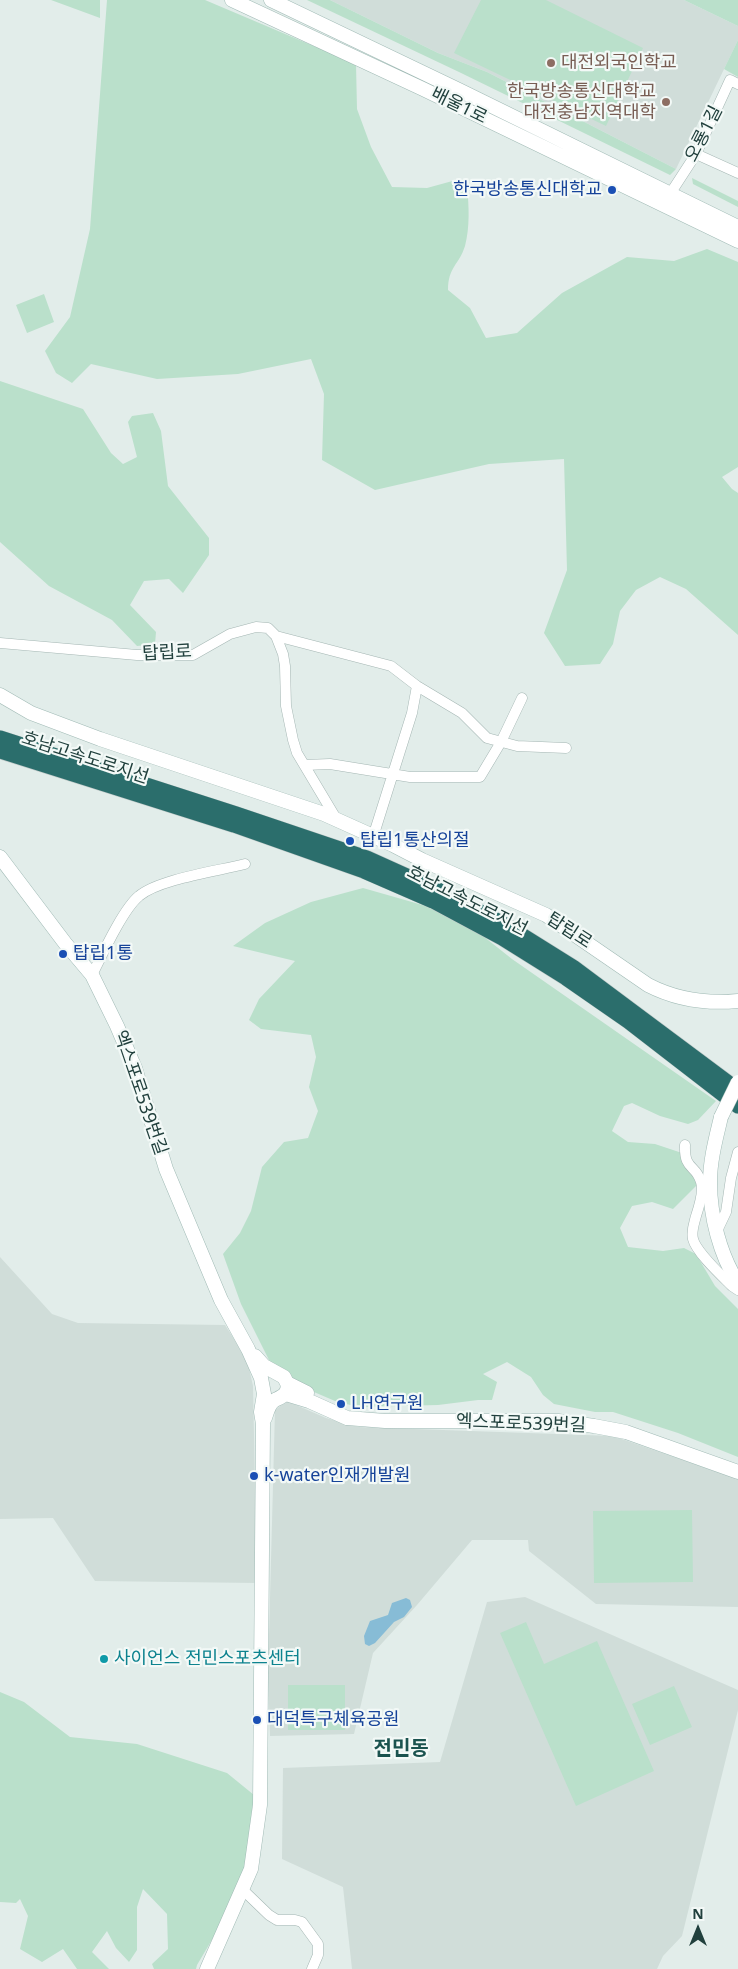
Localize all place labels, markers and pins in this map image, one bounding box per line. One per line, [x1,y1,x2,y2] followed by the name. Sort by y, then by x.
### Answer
[561,52,677,74] place label: 대전외국인학교
[545,57,557,69] marker: 대전외국인학교
[507,81,656,124] place label: 한국방송통신대학교 대전충남지역대학
[660,96,672,108] marker: 한국방송통신대학교 대전충남지역대학
[453,179,602,201] place label: 한국방송통신대학교
[606,184,618,196] marker: 한국방송통신대학교
[360,830,470,852] place label: 탑립1통산의절
[344,835,356,847] marker: 탑립1통산의절
[73,943,133,965] place label: 탑립1통
[57,948,69,960] marker: 탑립1통
[351,1393,423,1415] place label: LH연구원
[335,1398,347,1410] marker: LH연구원
[264,1465,411,1487] place label: k-water인재개발원
[248,1470,260,1482] marker: k-water인재개발원
[114,1648,301,1670] place label: 사이언스 전민스포츠센터
[98,1653,110,1665] marker: 사이언스 전민스포츠센터
[267,1709,399,1731] place label: 대덕특구체육공원
[251,1714,263,1726] marker: 대덕특구체육공원

